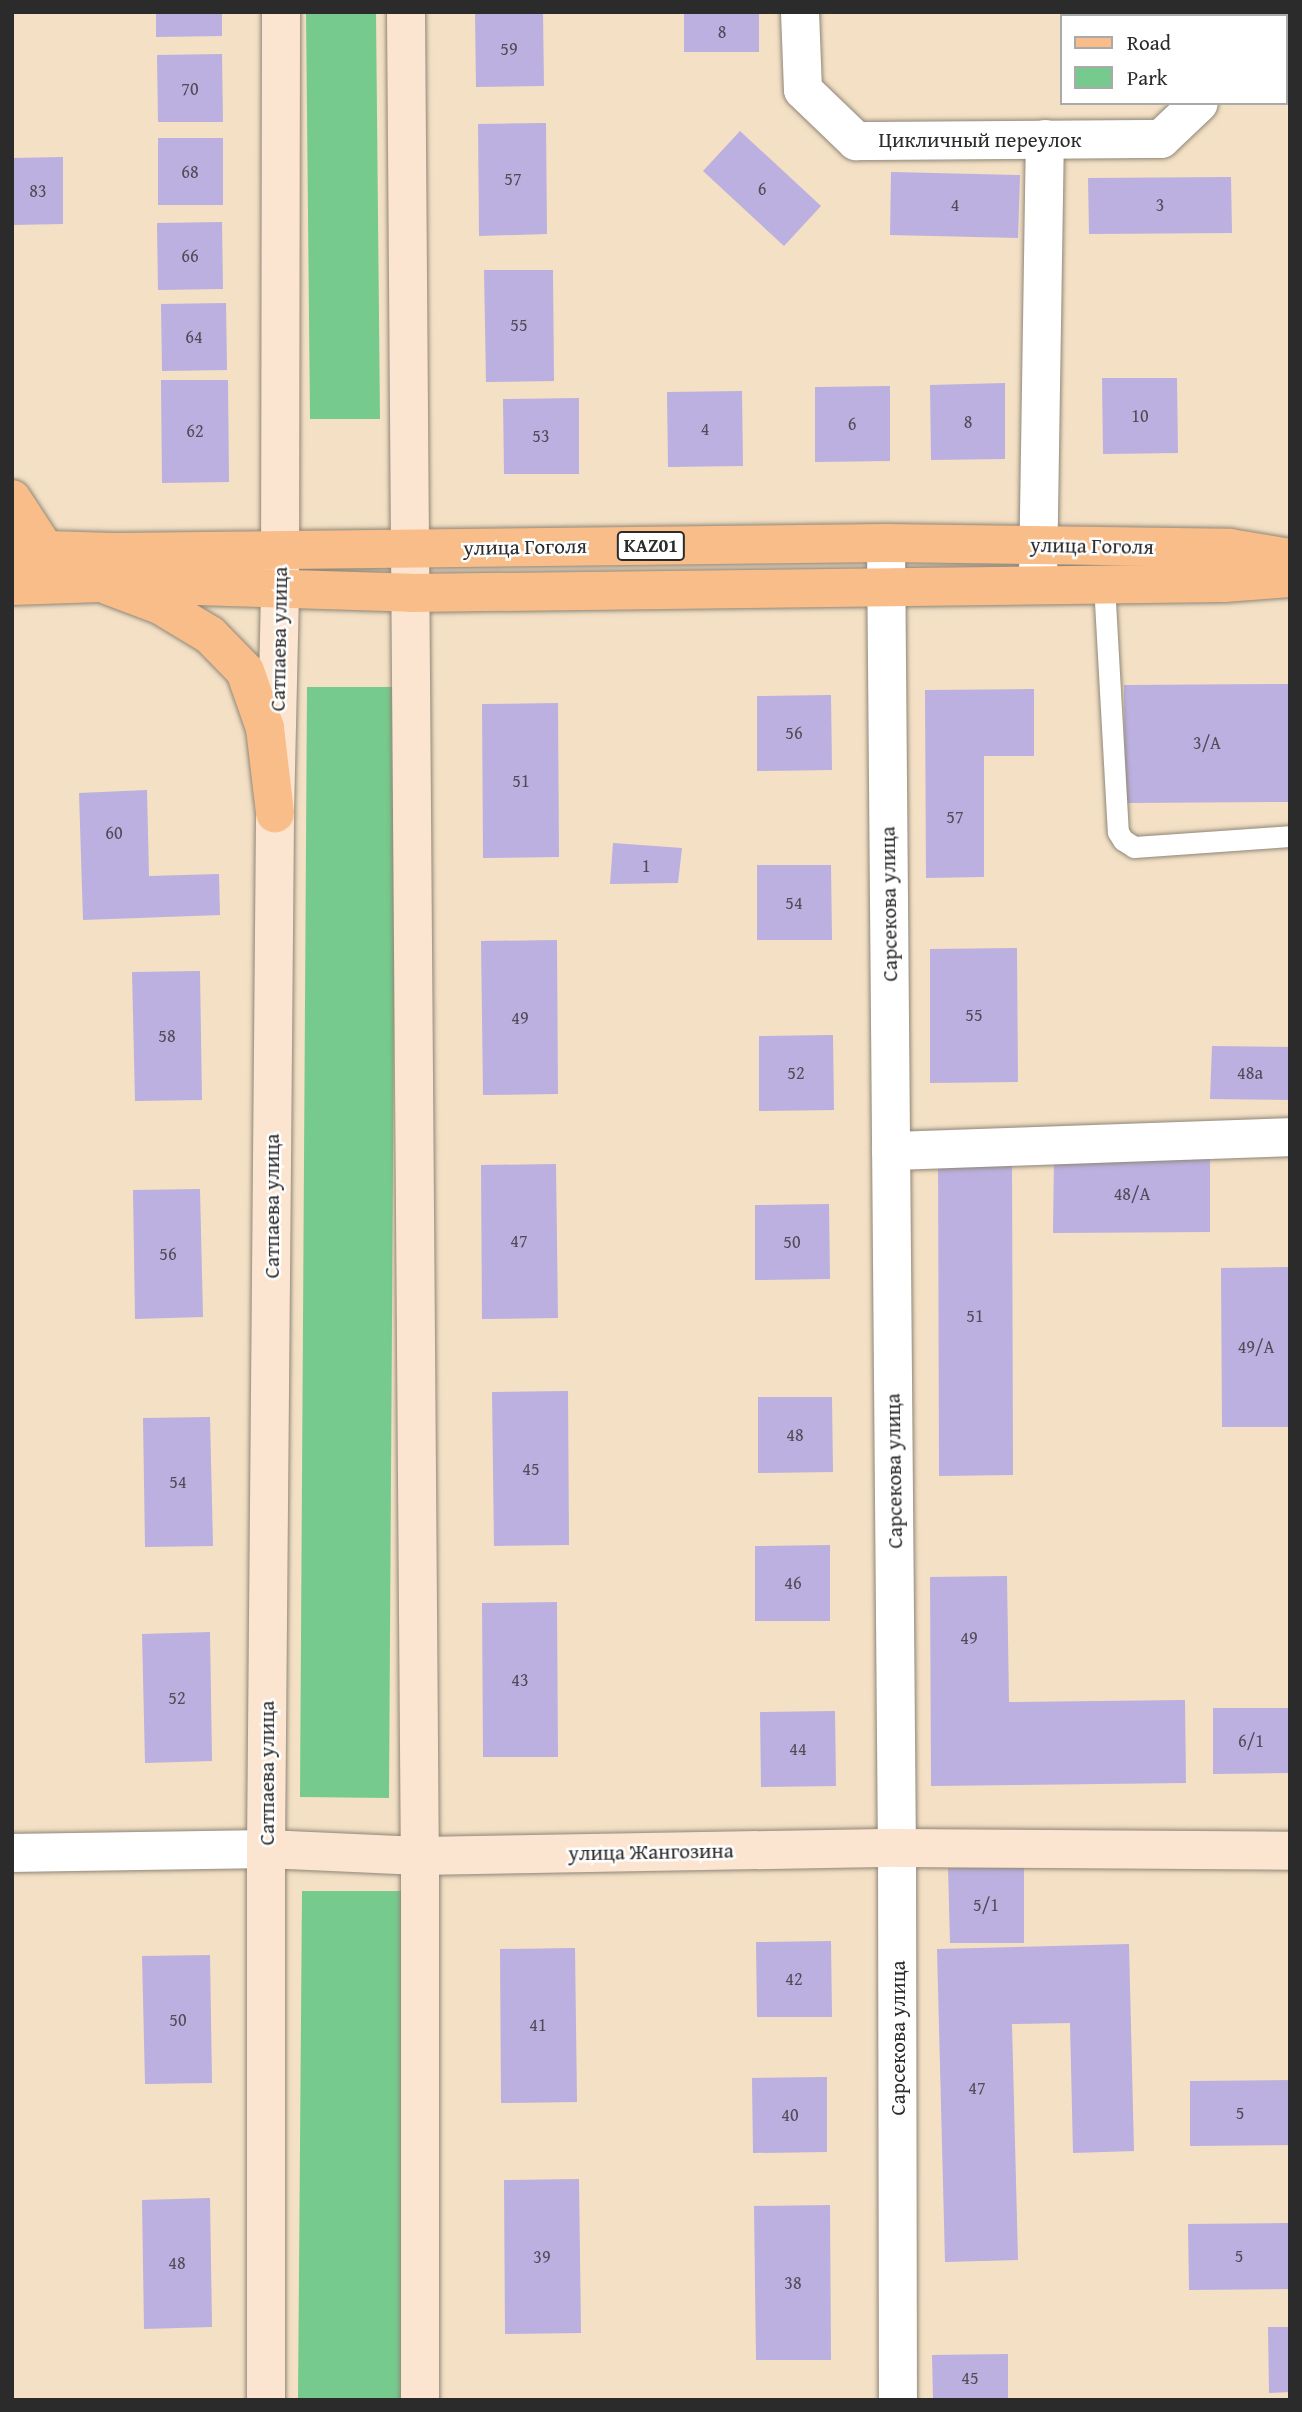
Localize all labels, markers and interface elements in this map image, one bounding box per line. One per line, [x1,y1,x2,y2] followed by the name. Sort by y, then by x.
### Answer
[1060,14,1288,105] legend
[718,21,726,43] house number: 8
[1127,27,1171,58] text: Road
[500,38,518,60] house number: 59
[1127,62,1168,93] text: Park
[181,78,199,100] house number: 70
[878,127,1082,153] street label: Цикличный переулок
[181,161,199,183] house number: 68
[504,168,522,190] house number: 57
[758,178,766,200] house number: 6
[29,180,47,202] house number: 83
[951,194,959,216] house number: 4
[1156,194,1164,216] house number: 3
[181,245,199,267] house number: 66
[510,314,528,336] house number: 55
[185,326,203,348] house number: 64
[1131,405,1149,427] house number: 10
[964,411,972,433] house number: 8
[848,413,856,435] house number: 6
[701,418,709,440] house number: 4
[186,420,204,442] house number: 62
[532,425,550,447] house number: 53
[616,530,686,562] road number: KАZ01
[1030,532,1154,560] street label: улица Гоголя
[463,533,587,561] street label: улица Гоголя
[265,566,293,712] street label: Сатпаева улица
[785,722,803,744] house number: 56
[1193,732,1221,754] house number: 3/А
[512,770,530,792] house number: 51
[946,806,964,828] house number: 57
[105,822,123,844] house number: 60
[875,826,903,982] street label: Сарсекова улица
[642,855,650,877] house number: 1
[785,892,803,914] house number: 54
[965,1004,983,1026] house number: 55
[511,1007,529,1029] house number: 49
[158,1025,176,1047] house number: 58
[787,1062,805,1084] house number: 52
[1237,1062,1263,1084] house number: 48а
[259,1134,285,1278] street label: Сатпаева улица
[1114,1183,1150,1205] house number: 48/А
[510,1230,528,1252] house number: 47
[783,1231,801,1253] house number: 50
[159,1243,177,1265] house number: 56
[966,1305,984,1327] house number: 51
[1238,1336,1274,1358] house number: 49/А
[880,1393,908,1549] street label: Сарсекова улица
[786,1424,804,1446] house number: 48
[522,1458,540,1480] house number: 45
[169,1471,187,1493] house number: 54
[784,1572,802,1594] house number: 46
[960,1627,978,1649] house number: 49
[511,1669,529,1691] house number: 43
[168,1687,186,1709] house number: 52
[254,1701,280,1845] street label: Сатпаева улица
[1238,1730,1264,1752] house number: 6/1
[789,1738,807,1760] house number: 44
[568,1838,734,1866] street label: улица Жангозина
[973,1894,999,1916] house number: 5/1
[885,1960,911,2116] street label: Сарсекова улица
[785,1968,803,1990] house number: 42
[169,2009,187,2031] house number: 50
[529,2014,547,2036] house number: 41
[968,2077,986,2099] house number: 47
[1236,2102,1244,2124] house number: 5
[781,2104,799,2126] house number: 40
[1235,2245,1243,2267] house number: 5
[533,2246,551,2268] house number: 39
[168,2252,186,2274] house number: 48
[784,2272,802,2294] house number: 38
[961,2367,979,2389] house number: 45

